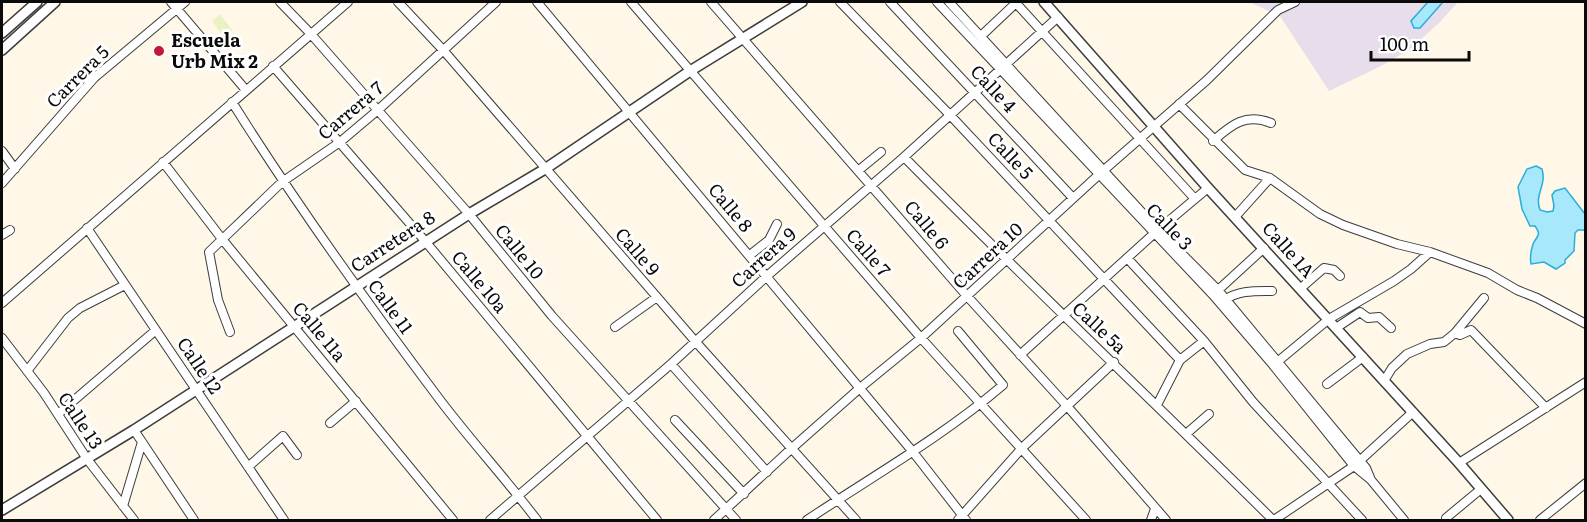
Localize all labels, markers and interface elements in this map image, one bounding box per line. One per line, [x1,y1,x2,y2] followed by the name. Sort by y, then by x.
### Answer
[1371,24,1468,62] scale bar
[171,26,258,74] place label: Escuela Urb Mix 2
[1380,30,1429,57] text: 100 m
[39,38,114,113] street label: Carrera 5
[152,44,166,58] marker: Escuela Urb Mix 2
[965,58,1023,118] street label: Calle 4
[311,74,389,146] street label: Carrera 7
[982,125,1040,185] street label: Calle 5
[703,177,760,238] street label: Calle 8
[899,194,956,255] street label: Calle 6
[1141,196,1199,256] street label: Calle 3
[345,203,440,278] street label: Carretera 8
[946,215,1028,295] street label: Carrera 10
[1257,215,1322,283] street label: Calle 1A
[489,217,551,285] street label: Calle 10
[725,220,801,293] street label: Carrera 9
[609,221,667,281] street label: Calle 9
[841,222,898,282] street label: Calle 7
[446,244,515,318] street label: Calle 10a
[362,273,420,339] street label: Calle 11
[287,295,354,367] street label: Calle 11a
[1067,295,1133,359] street label: Calle 5a
[171,331,229,399] street label: Calle 12
[52,386,110,454] street label: Calle 13

